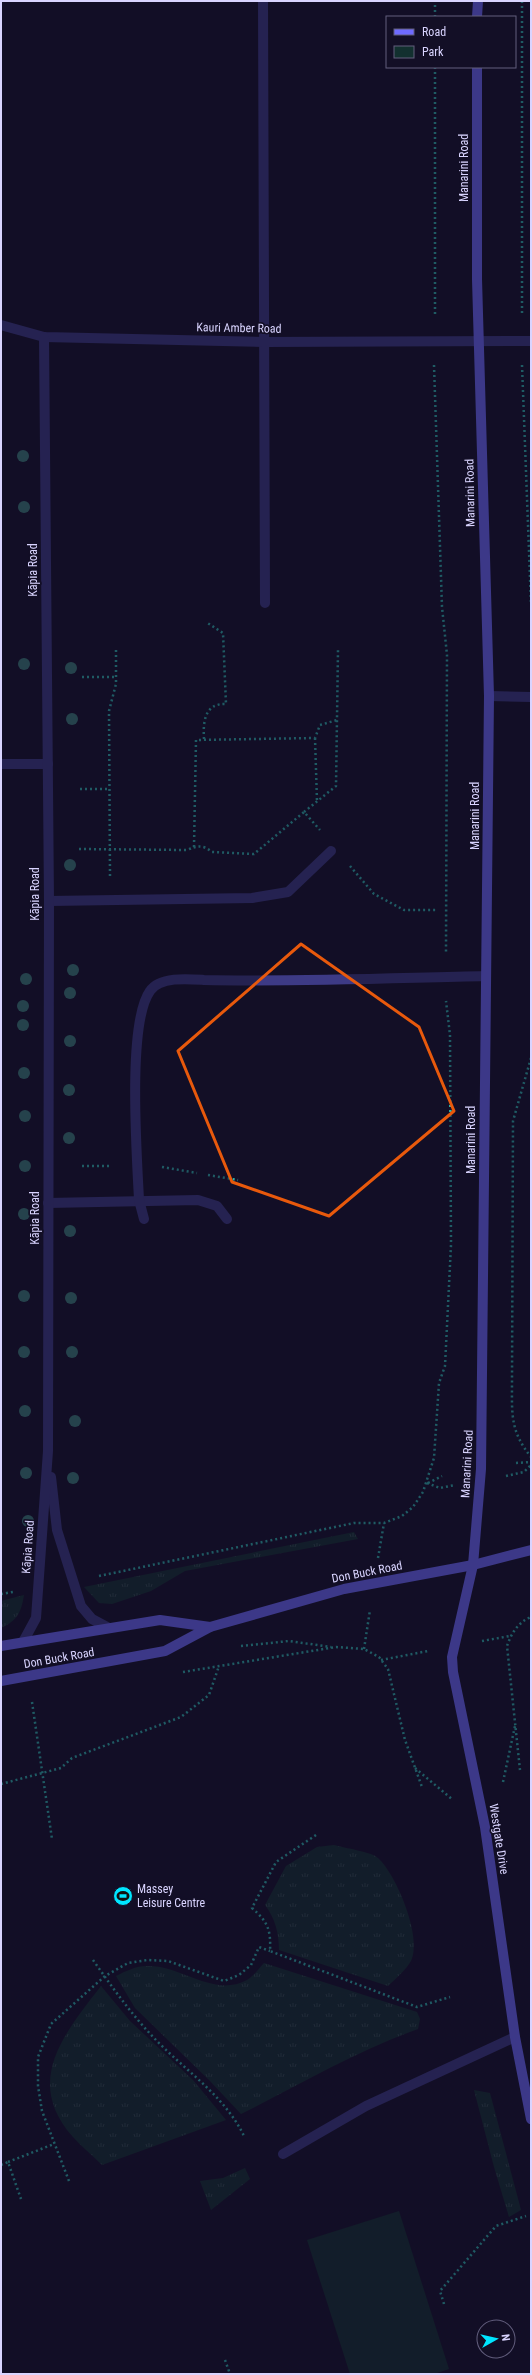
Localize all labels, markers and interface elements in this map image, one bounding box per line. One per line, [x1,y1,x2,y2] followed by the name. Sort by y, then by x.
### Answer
[386,16,516,68] legend
[422,25,446,39] text: Road
[422,45,444,59] text: Park
[457,134,471,202] street label: Manarini Road
[196,320,282,336] street label: Kauri Amber Road
[462,459,478,527] street label: Manarini Road
[26,543,40,597] street label: Kāpia Road
[468,782,482,850] street label: Manarini Road
[28,867,42,921] street label: Kāpia Road
[464,1106,478,1174] street label: Manarini Road
[28,1191,42,1245] street label: Kāpia Road
[458,1430,476,1498] street label: Manarini Road
[19,1520,37,1574] street label: Kāpia Road
[331,1558,404,1586] street label: Don Buck Road
[23,1645,96,1671] street label: Don Buck Road
[487,1803,512,1876] street label: Westgate Drive
[137,1882,206,1910] place label: Massey Leisure Centre
[112,1885,134,1907] sports icon: Massey Leisure Centre
[476,2319,516,2359] north arrow
[499,2333,512,2342] text: N

